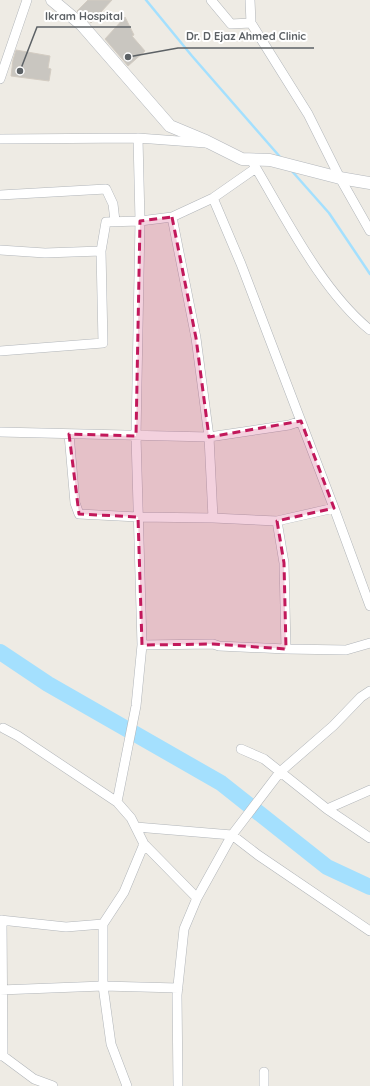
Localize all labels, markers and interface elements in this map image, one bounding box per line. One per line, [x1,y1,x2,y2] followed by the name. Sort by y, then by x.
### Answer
[37,4,131,27] callout: Ikram Hospital
[45,9,123,23] text: Ikram Hospital
[178,25,314,48] callout: Dr. D Ejaz Ahmed Clinic
[186,29,306,43] text: Dr. D Ejaz Ahmed Clinic

